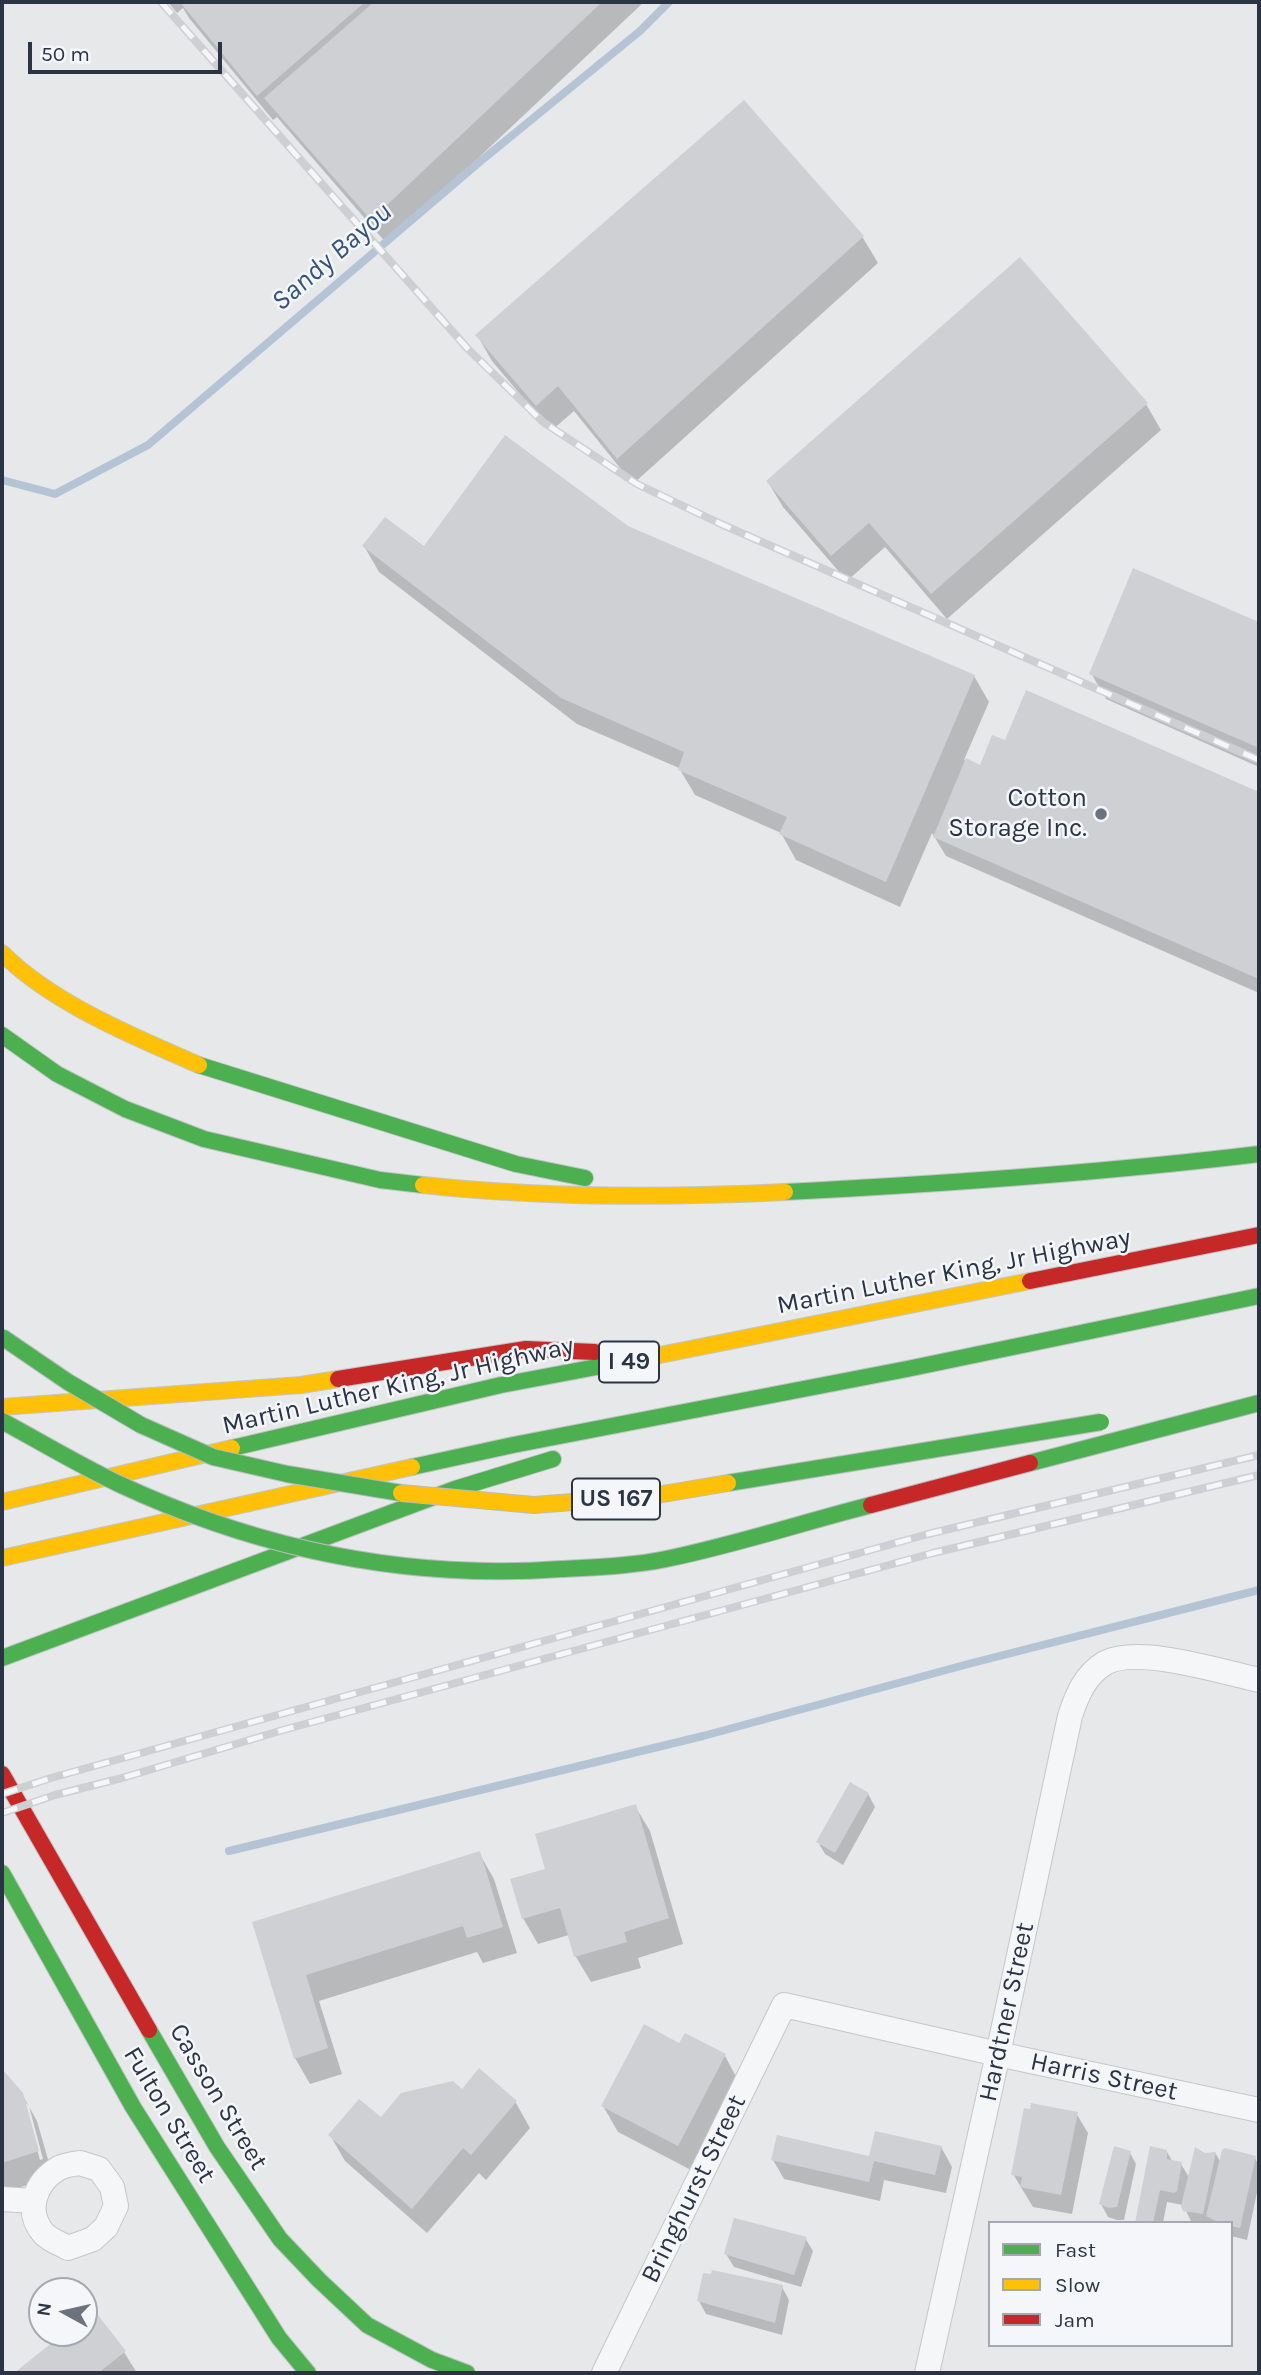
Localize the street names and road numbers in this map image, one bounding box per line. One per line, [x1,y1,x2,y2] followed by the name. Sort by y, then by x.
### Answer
[774,1222,1134,1322] street label: Martin Luther King, Jr Highway
[219,1330,577,1442] street label: Martin Luther King, Jr Highway
[599,1342,659,1382] road number: I 49
[572,1478,660,1520] road number: US 167
[973,1920,1041,2104] street label: Hardtner Street
[162,2018,274,2176] street label: Casson Street
[116,2041,222,2189] street label: Fulton Street
[1028,2046,1180,2108] street label: Harris Street
[635,2090,753,2288] street label: Bringhurst Street

